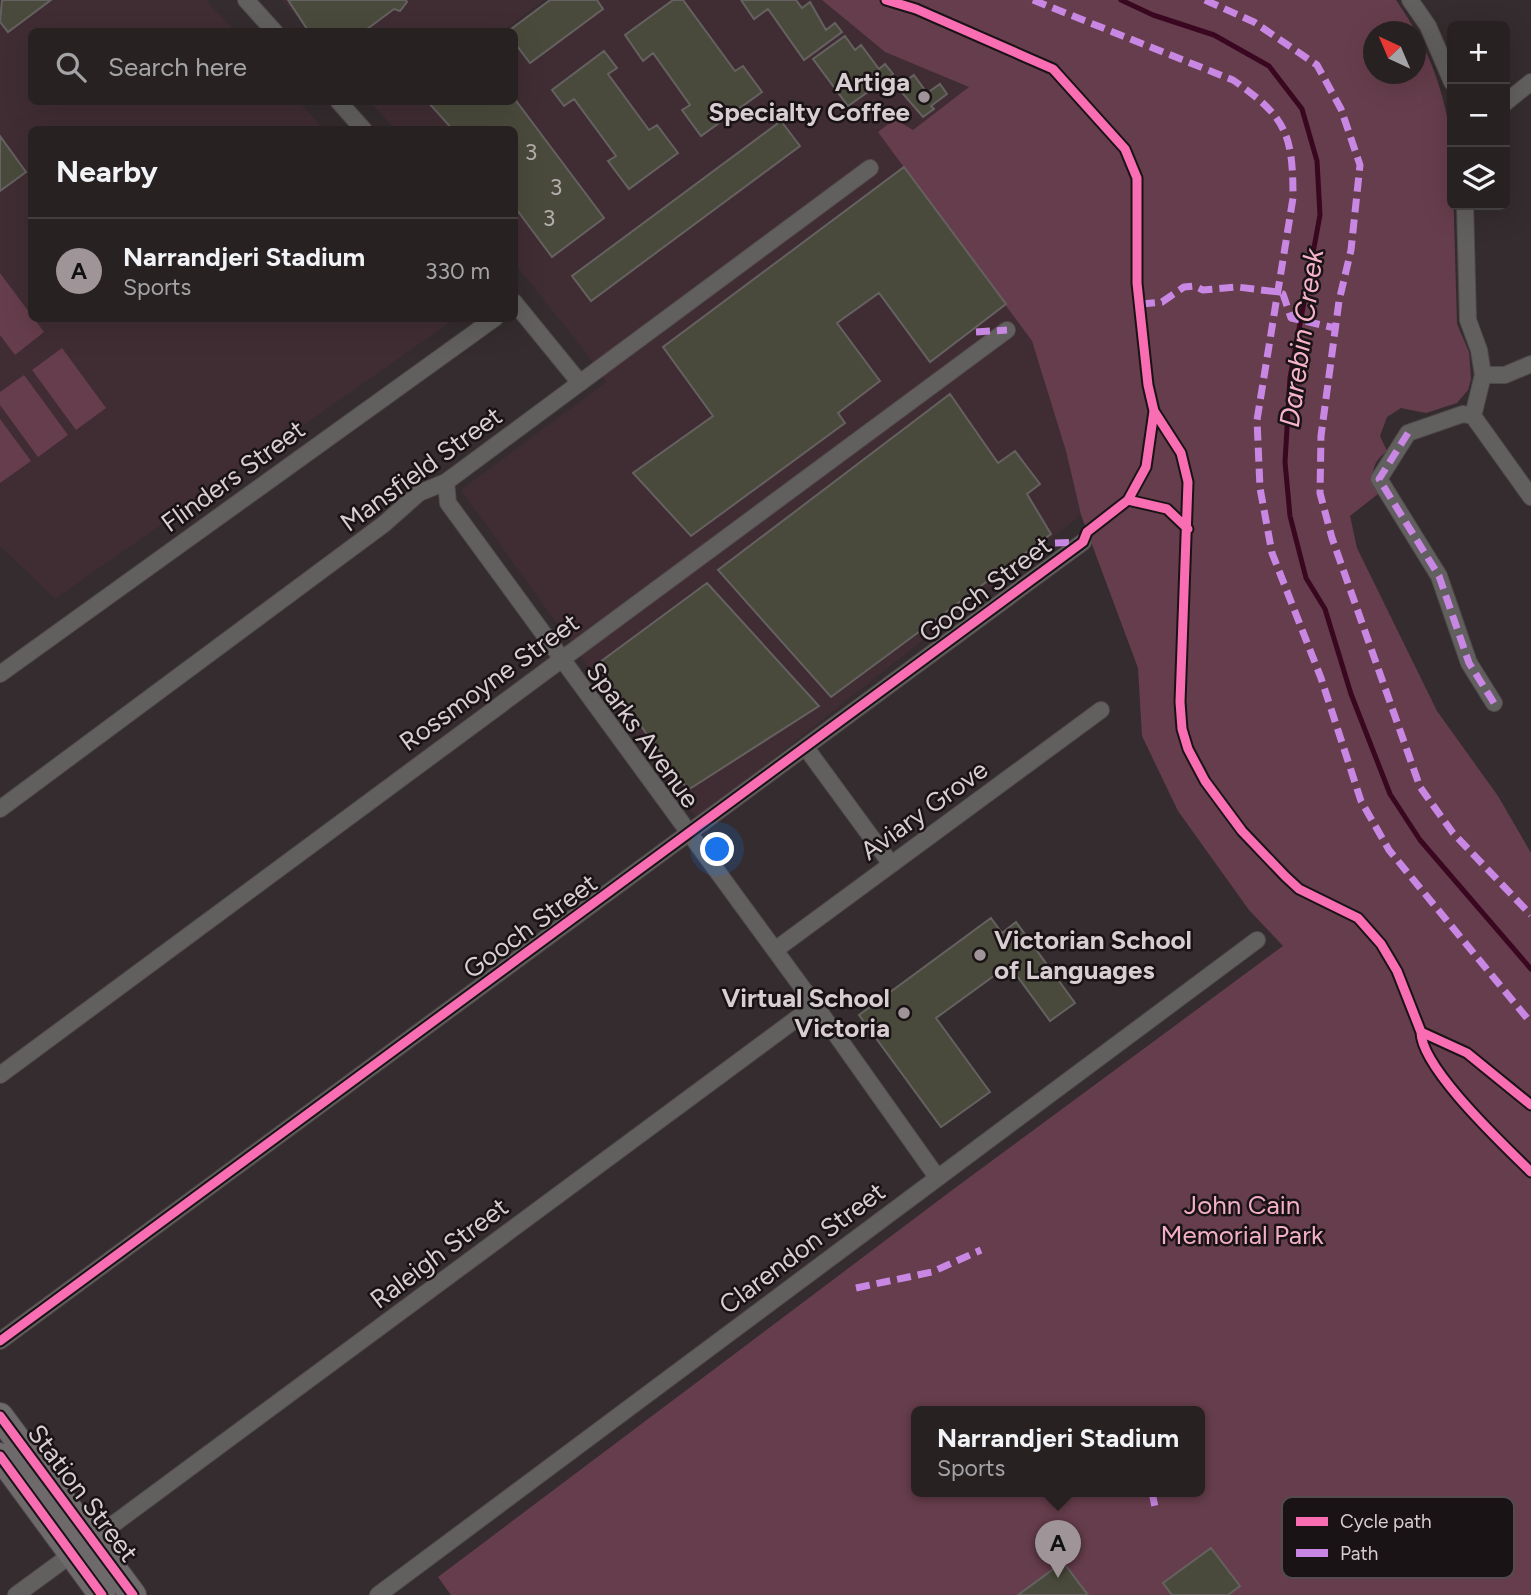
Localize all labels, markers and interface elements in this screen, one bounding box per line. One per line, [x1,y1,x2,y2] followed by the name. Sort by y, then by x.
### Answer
[1363,21,1426,84] north arrow
[1447,21,1510,210] map controls
[1447,21,1510,84] button: +
[28,28,518,105] search box
[52,48,90,86] icon: search
[108,51,247,83] text: Search here
[708,66,910,128] place label: Artiga Specialty Coffee
[1447,84,1510,147] button: −
[916,89,932,105] marker: Artiga Specialty Coffee
[525,138,537,166] house number: 3
[1447,147,1510,210] button: layers
[56,153,158,190] text: Nearby
[550,173,562,201] house number: 3
[543,204,555,232] house number: 3
[123,241,365,273] text: Narrandjeri Stadium
[1272,245,1331,429] water label: Darebin Creek
[71,257,87,285] text: A
[425,257,490,285] text: 330 m
[123,273,191,301] text: Sports
[334,400,508,538] street label: Mansfield Street
[155,413,311,539] street label: Flinders Street
[912,529,1058,649] street label: Gooch Street
[393,606,585,758] street label: Rossmoyne Street
[579,656,707,814] street label: Sparks Avenue
[854,753,994,867] street label: Aviary Grove
[700,832,734,866] your location
[457,867,603,985] street label: Gooch Street
[994,924,1192,986] place label: Victorian School of Languages
[972,947,988,963] marker: Victorian School of Languages
[721,982,890,1044] place label: Virtual School Victoria
[896,1005,912,1021] marker: Virtual School Victoria
[713,1175,891,1321] street label: Clarendon Street
[1160,1189,1324,1251] park label: John Cain Memorial Park
[364,1191,514,1315] street label: Raleigh Street
[911,1406,1205,1497] popup
[21,1418,145,1568] street label: Station Street
[937,1422,1179,1454] text: Narrandjeri Stadium
[937,1454,1005,1482] text: Sports
[1282,1497,1514,1578] legend
[1340,1510,1432,1533] text: Cycle path
[1035,1520,1081,1578] pin: A
[1340,1542,1378,1565] text: Path

